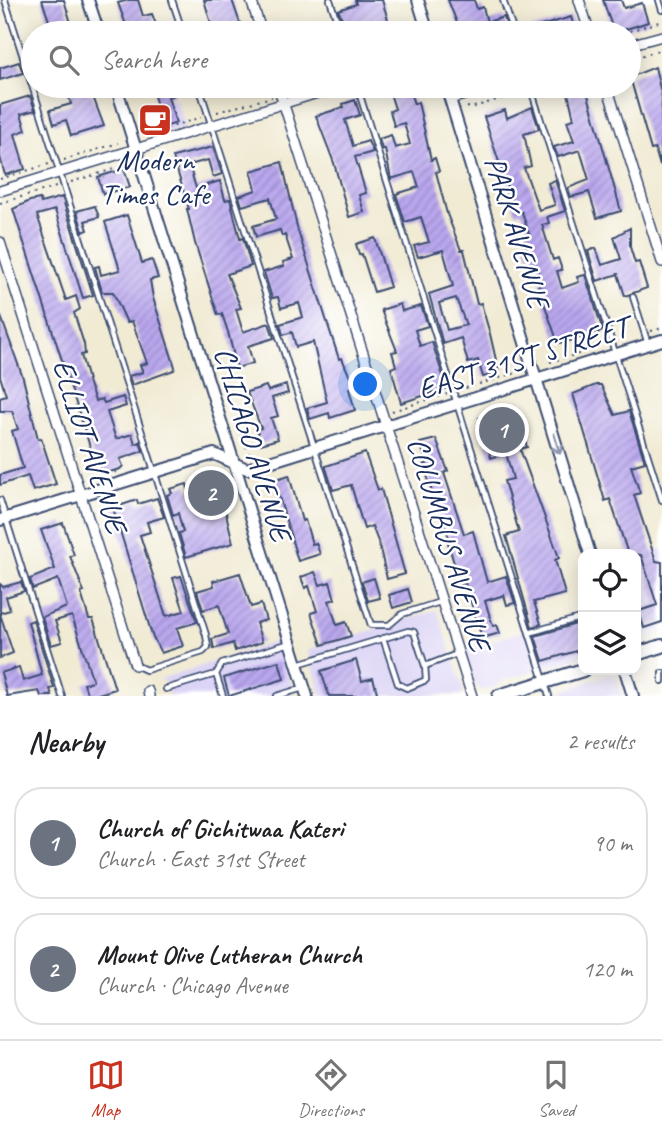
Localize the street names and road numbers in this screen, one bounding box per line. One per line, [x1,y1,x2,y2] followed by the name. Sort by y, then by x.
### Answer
[476,151,559,316] street label: PARK AVENUE
[413,306,640,408] street label: EAST 31ST STREET
[206,343,302,549] street label: CHICAGO AVENUE
[44,355,137,541] street label: ELLIOT AVENUE
[399,433,501,659] street label: COLUMBUS AVENUE

